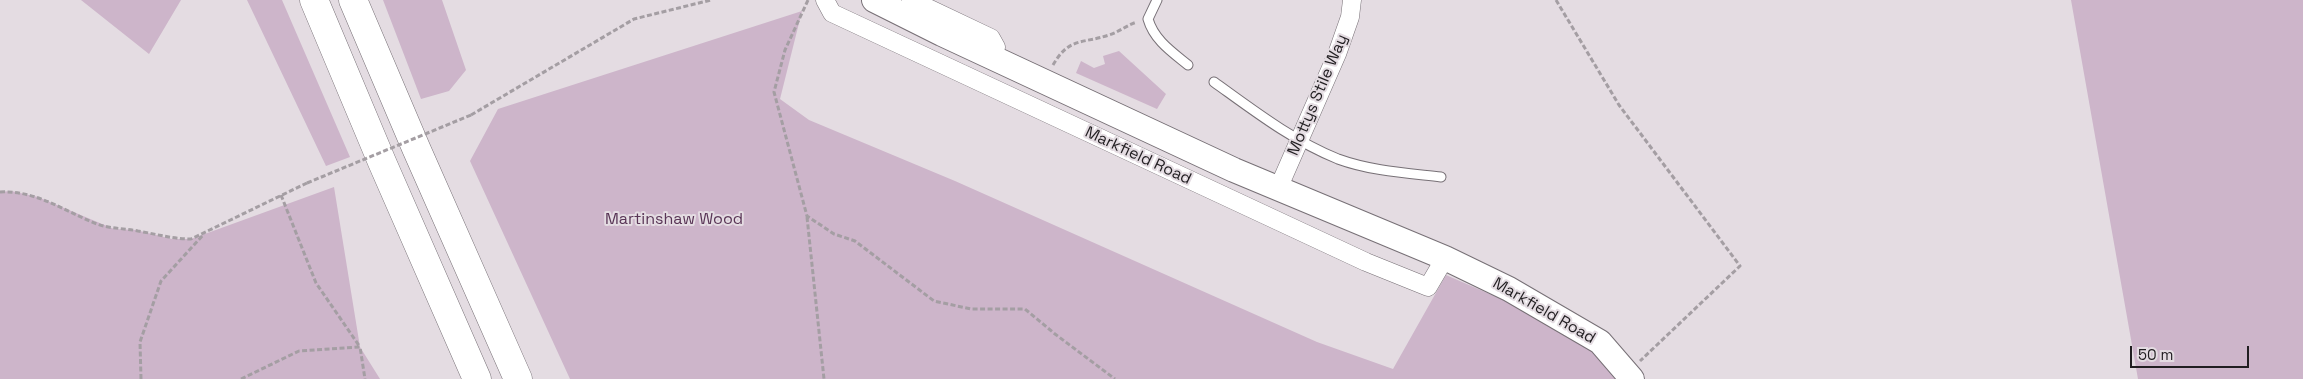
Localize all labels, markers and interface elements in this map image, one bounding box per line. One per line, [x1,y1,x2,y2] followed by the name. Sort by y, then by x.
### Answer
[1284,32,1352,158] street label: Mottys Stile Way
[1082,123,1194,189] street label: Markfield Road
[605,210,743,230] park label: Martinshaw Wood
[1489,274,1599,348] street label: Markfield Road
[2133,336,2252,368] scale bar
[2138,345,2173,364] text: 50 m

